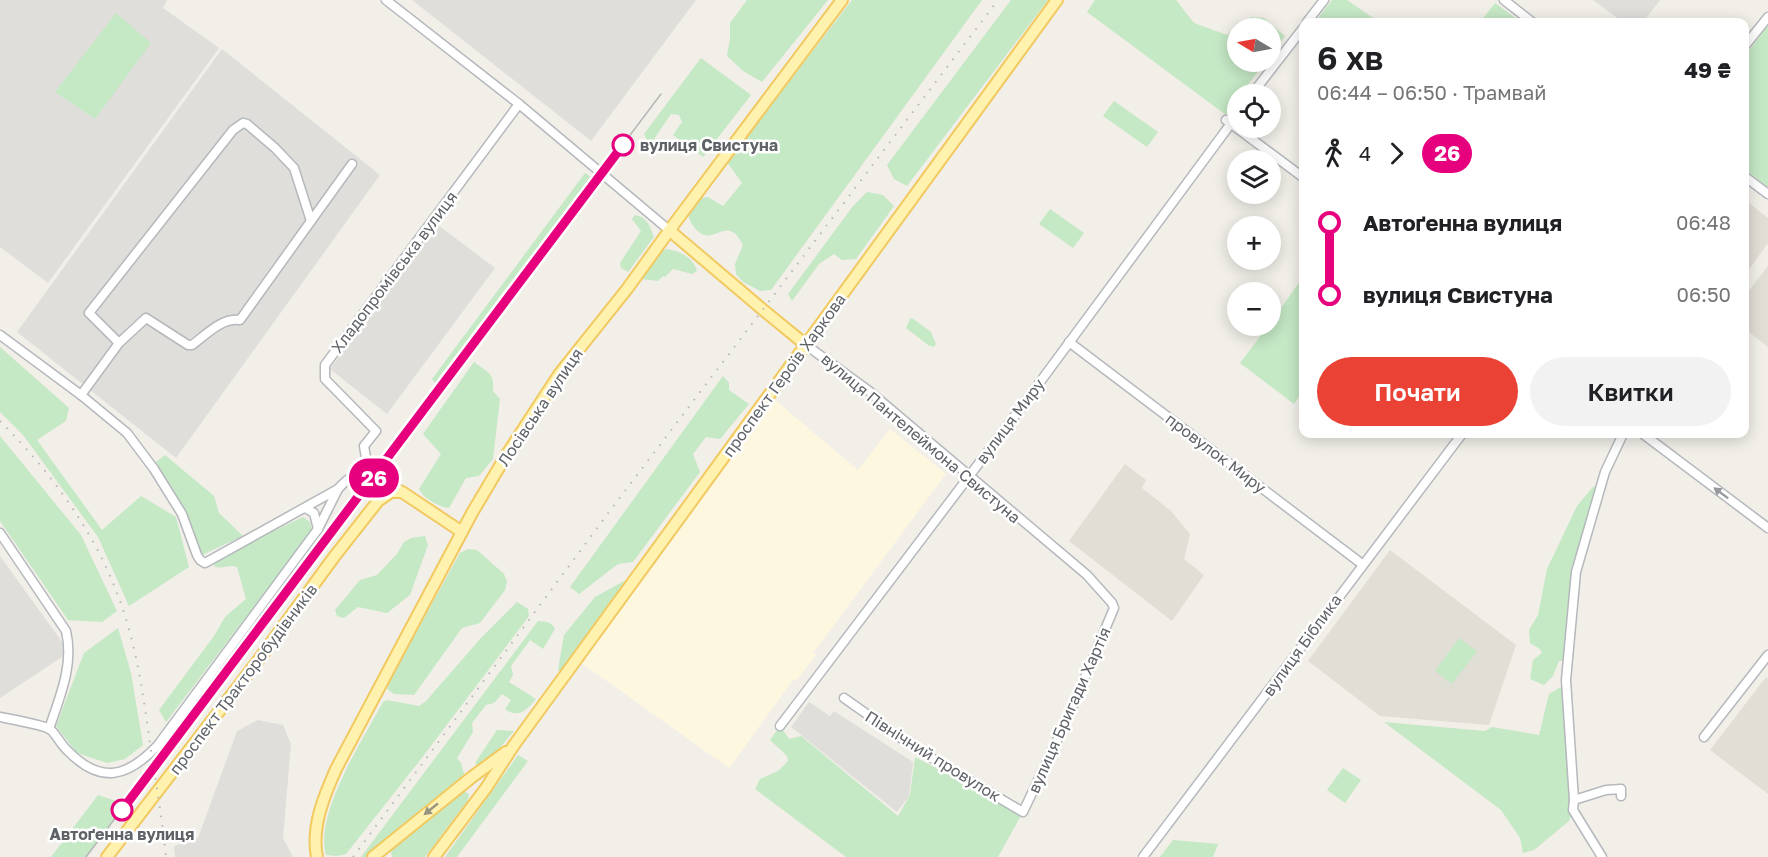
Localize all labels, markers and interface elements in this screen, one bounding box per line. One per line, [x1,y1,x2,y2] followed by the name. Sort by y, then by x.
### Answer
[1227,18,1281,72] north arrow
[1227,18,1281,336] map controls
[1317,38,1384,77] text: 6 хв
[1684,56,1731,83] text: 49 ₴
[1317,80,1546,104] text: 06:44 – 06:50 · Трамвай
[1227,84,1281,138] button: locate
[612,134,634,156] marker: вулиця Свистуна
[640,135,778,155] place label: вулиця Свистуна
[1317,137,1350,170] icon: walk
[1380,137,1413,170] icon: forward
[1434,140,1460,166] text: 26
[1359,141,1371,165] text: 4
[1227,150,1281,204] button: layers
[327,187,461,357] street label: Хладопромівська вулиця
[1363,209,1562,236] text: Автоґенна вулиця
[1676,210,1731,234] text: 06:48
[1227,216,1281,270] button: +
[1363,281,1553,308] text: вулиця Свистуна
[1227,282,1281,336] button: −
[1677,282,1731,306] text: 06:50
[718,290,850,460] street label: проспект Героїв Харкова
[493,344,587,470] street label: Лосівська вулиця
[817,349,1025,527] street label: вулиця Пантелеймона Свистуна
[1317,357,1518,426] button: Почати
[1530,357,1731,426] button: Квитки
[971,374,1049,468] street label: вулиця Миру
[1162,409,1270,497] street label: провулок Миру
[347,458,401,498] line badge: 26
[361,465,387,491] text: 26
[1714,487,1729,499] one-way arrow
[165,580,321,778] street label: проспект Тракторобудівників
[1258,590,1346,700] street label: вулиця Біблика
[1023,624,1115,796] street label: вулиця Бригади Хартія
[862,706,1004,806] street label: Північний провулок
[111,799,133,821] marker: Автоґенна вулиця
[423,803,439,816] one-way arrow
[50,824,194,844] place label: Автоґенна вулиця

